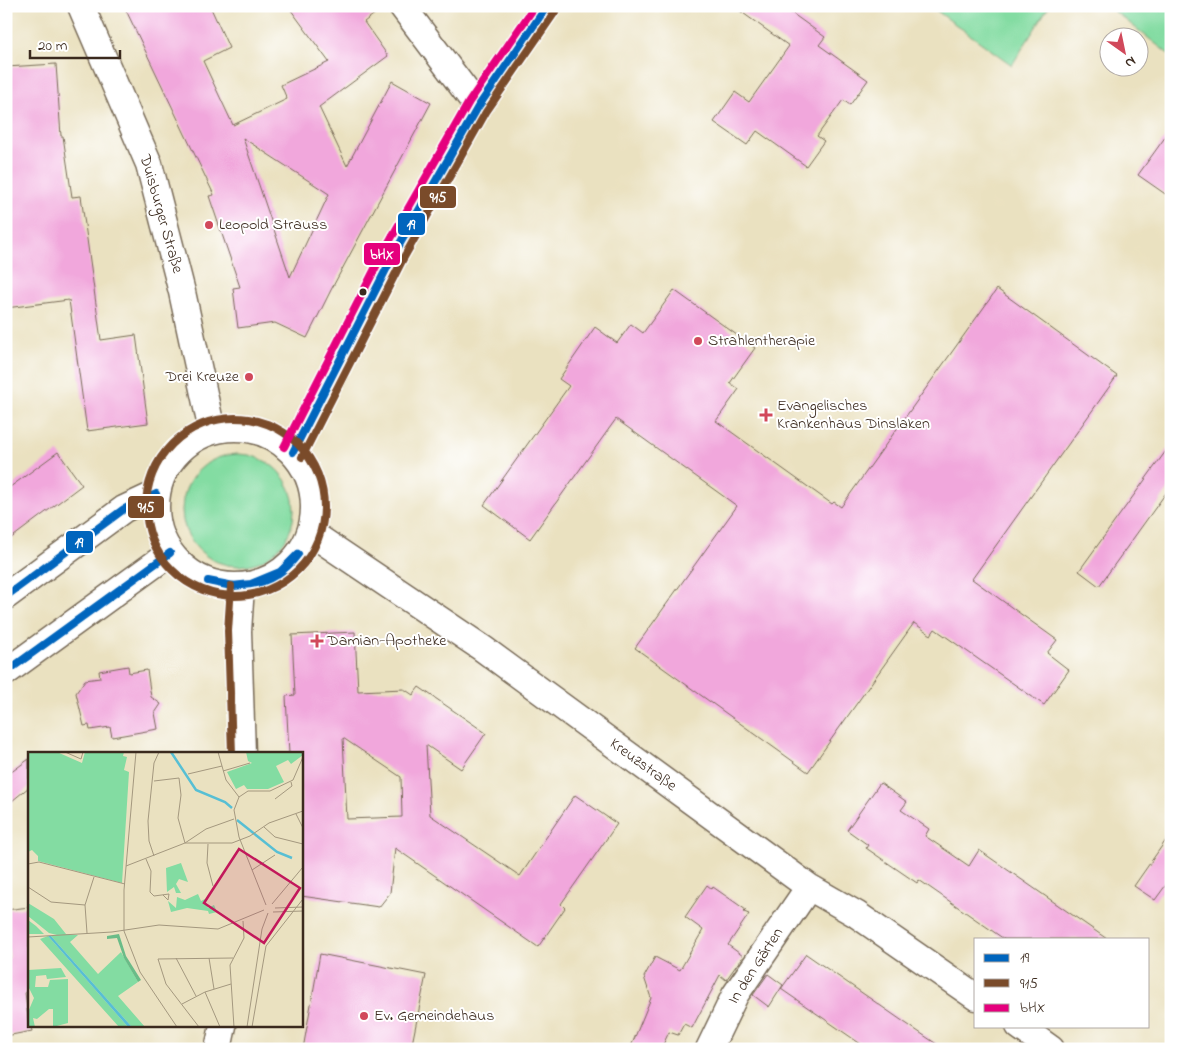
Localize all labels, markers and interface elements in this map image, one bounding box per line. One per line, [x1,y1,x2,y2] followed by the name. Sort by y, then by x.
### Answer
[30,28,120,60] scale bar
[1100,28,1150,78] north arrow
[38,35,68,57] text: 20 m
[1121,50,1140,73] text: N
[132,151,190,277] street label: Duisburger Straße
[419,185,457,209] line badge: 915
[429,188,446,209] text: 915
[397,212,426,236] line badge: 19
[219,213,327,237] place label: Leopold Strauss
[407,215,416,236] text: 19
[203,219,215,231] marker: Leopold Strauss
[363,242,401,266] line badge: bHX
[370,245,395,266] text: bHX
[358,287,368,297] unlabelled marker
[708,329,816,353] place label: Strahlentherapie
[692,335,704,347] marker: Strahlentherapie
[164,365,240,389] place label: Drei Kreuze
[243,371,255,383] marker: Drei Kreuze
[777,394,930,436] place label: Evangelisches Krankenhaus Dinslaken
[759,408,773,422] marker: Evangelisches Krankenhaus Dinslaken
[127,495,165,519] line badge: 915
[137,498,154,519] text: 915
[65,530,94,554] line badge: 19
[75,533,84,554] text: 19
[326,629,447,653] place label: Damian-Apotheke
[311,635,323,647] marker: Damian-Apotheke
[604,732,682,798] street label: Kreuzstraße
[28,752,302,1028] inset map
[722,923,790,1009] street label: In den Gärten
[974,938,1150,1028] legend
[1020,947,1030,969] text: 19
[1020,973,1038,995] text: 915
[1020,997,1046,1019] text: bHX
[374,1004,494,1028] place label: Ev. Gemeindehaus
[358,1010,370,1022] marker: Ev. Gemeindehaus

